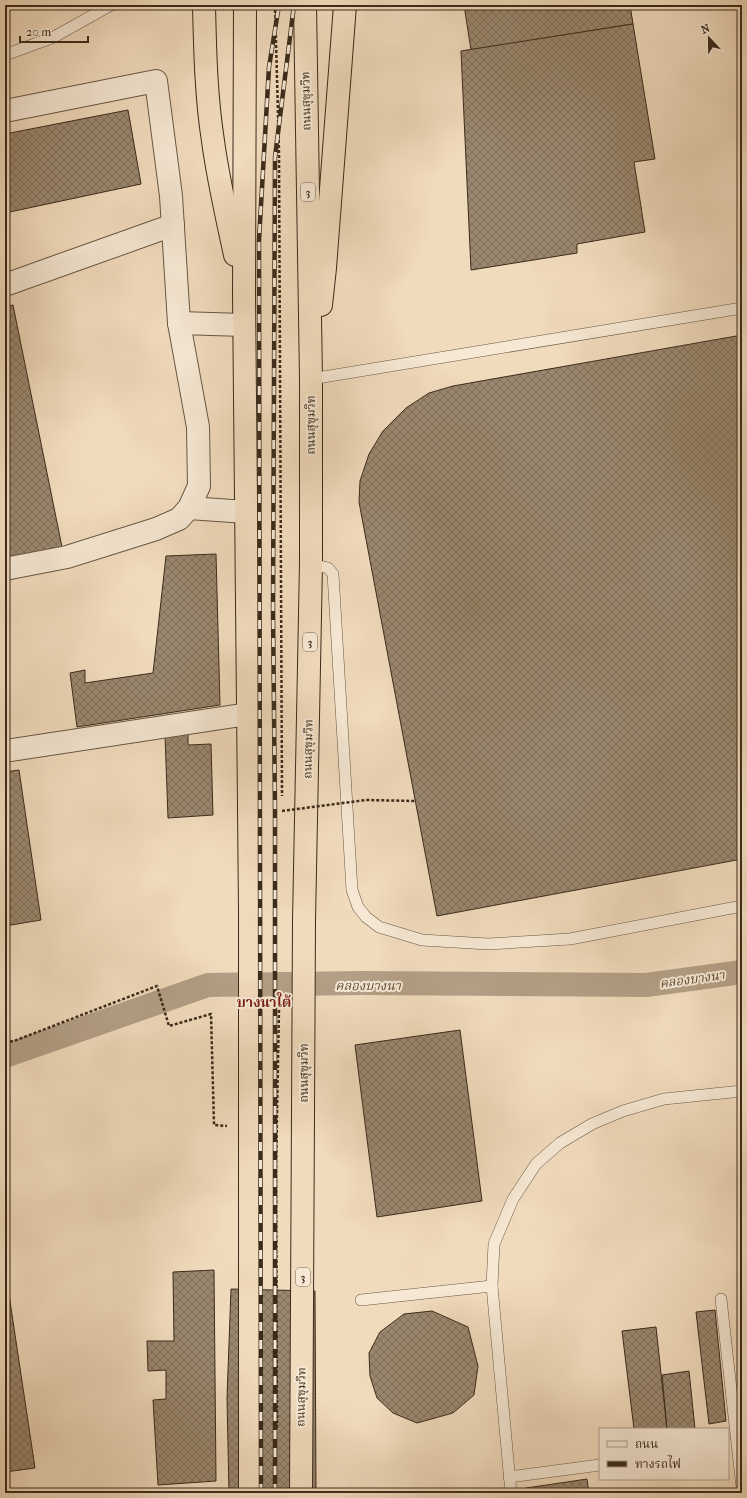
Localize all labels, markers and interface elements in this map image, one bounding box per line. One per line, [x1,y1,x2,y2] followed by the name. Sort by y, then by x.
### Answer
[20,18,88,44] scale bar
[689,18,729,58] north arrow
[699,21,712,37] text: N
[26,25,51,39] text: 20 m
[298,71,315,131] street label: ถนนสุขุมวิท
[301,183,315,201] road number: 3
[304,395,319,455] street label: ถนนสุขุมวิท
[303,633,317,651] road number: 3
[300,719,317,779] street label: ถนนสุขุมวิท
[658,967,726,991] water label: คลองบางนา
[335,978,401,993] water label: คลองบางนา
[237,992,291,1011] district label: บางนาใต้
[297,1043,312,1103] street label: ถนนสุขุมวิท
[296,1268,310,1286] road number: 3
[293,1367,310,1427] street label: ถนนสุขุมวิท
[599,1428,729,1480] legend
[635,1437,658,1451] text: ถนน
[635,1455,681,1471] text: ทางรถไฟ

